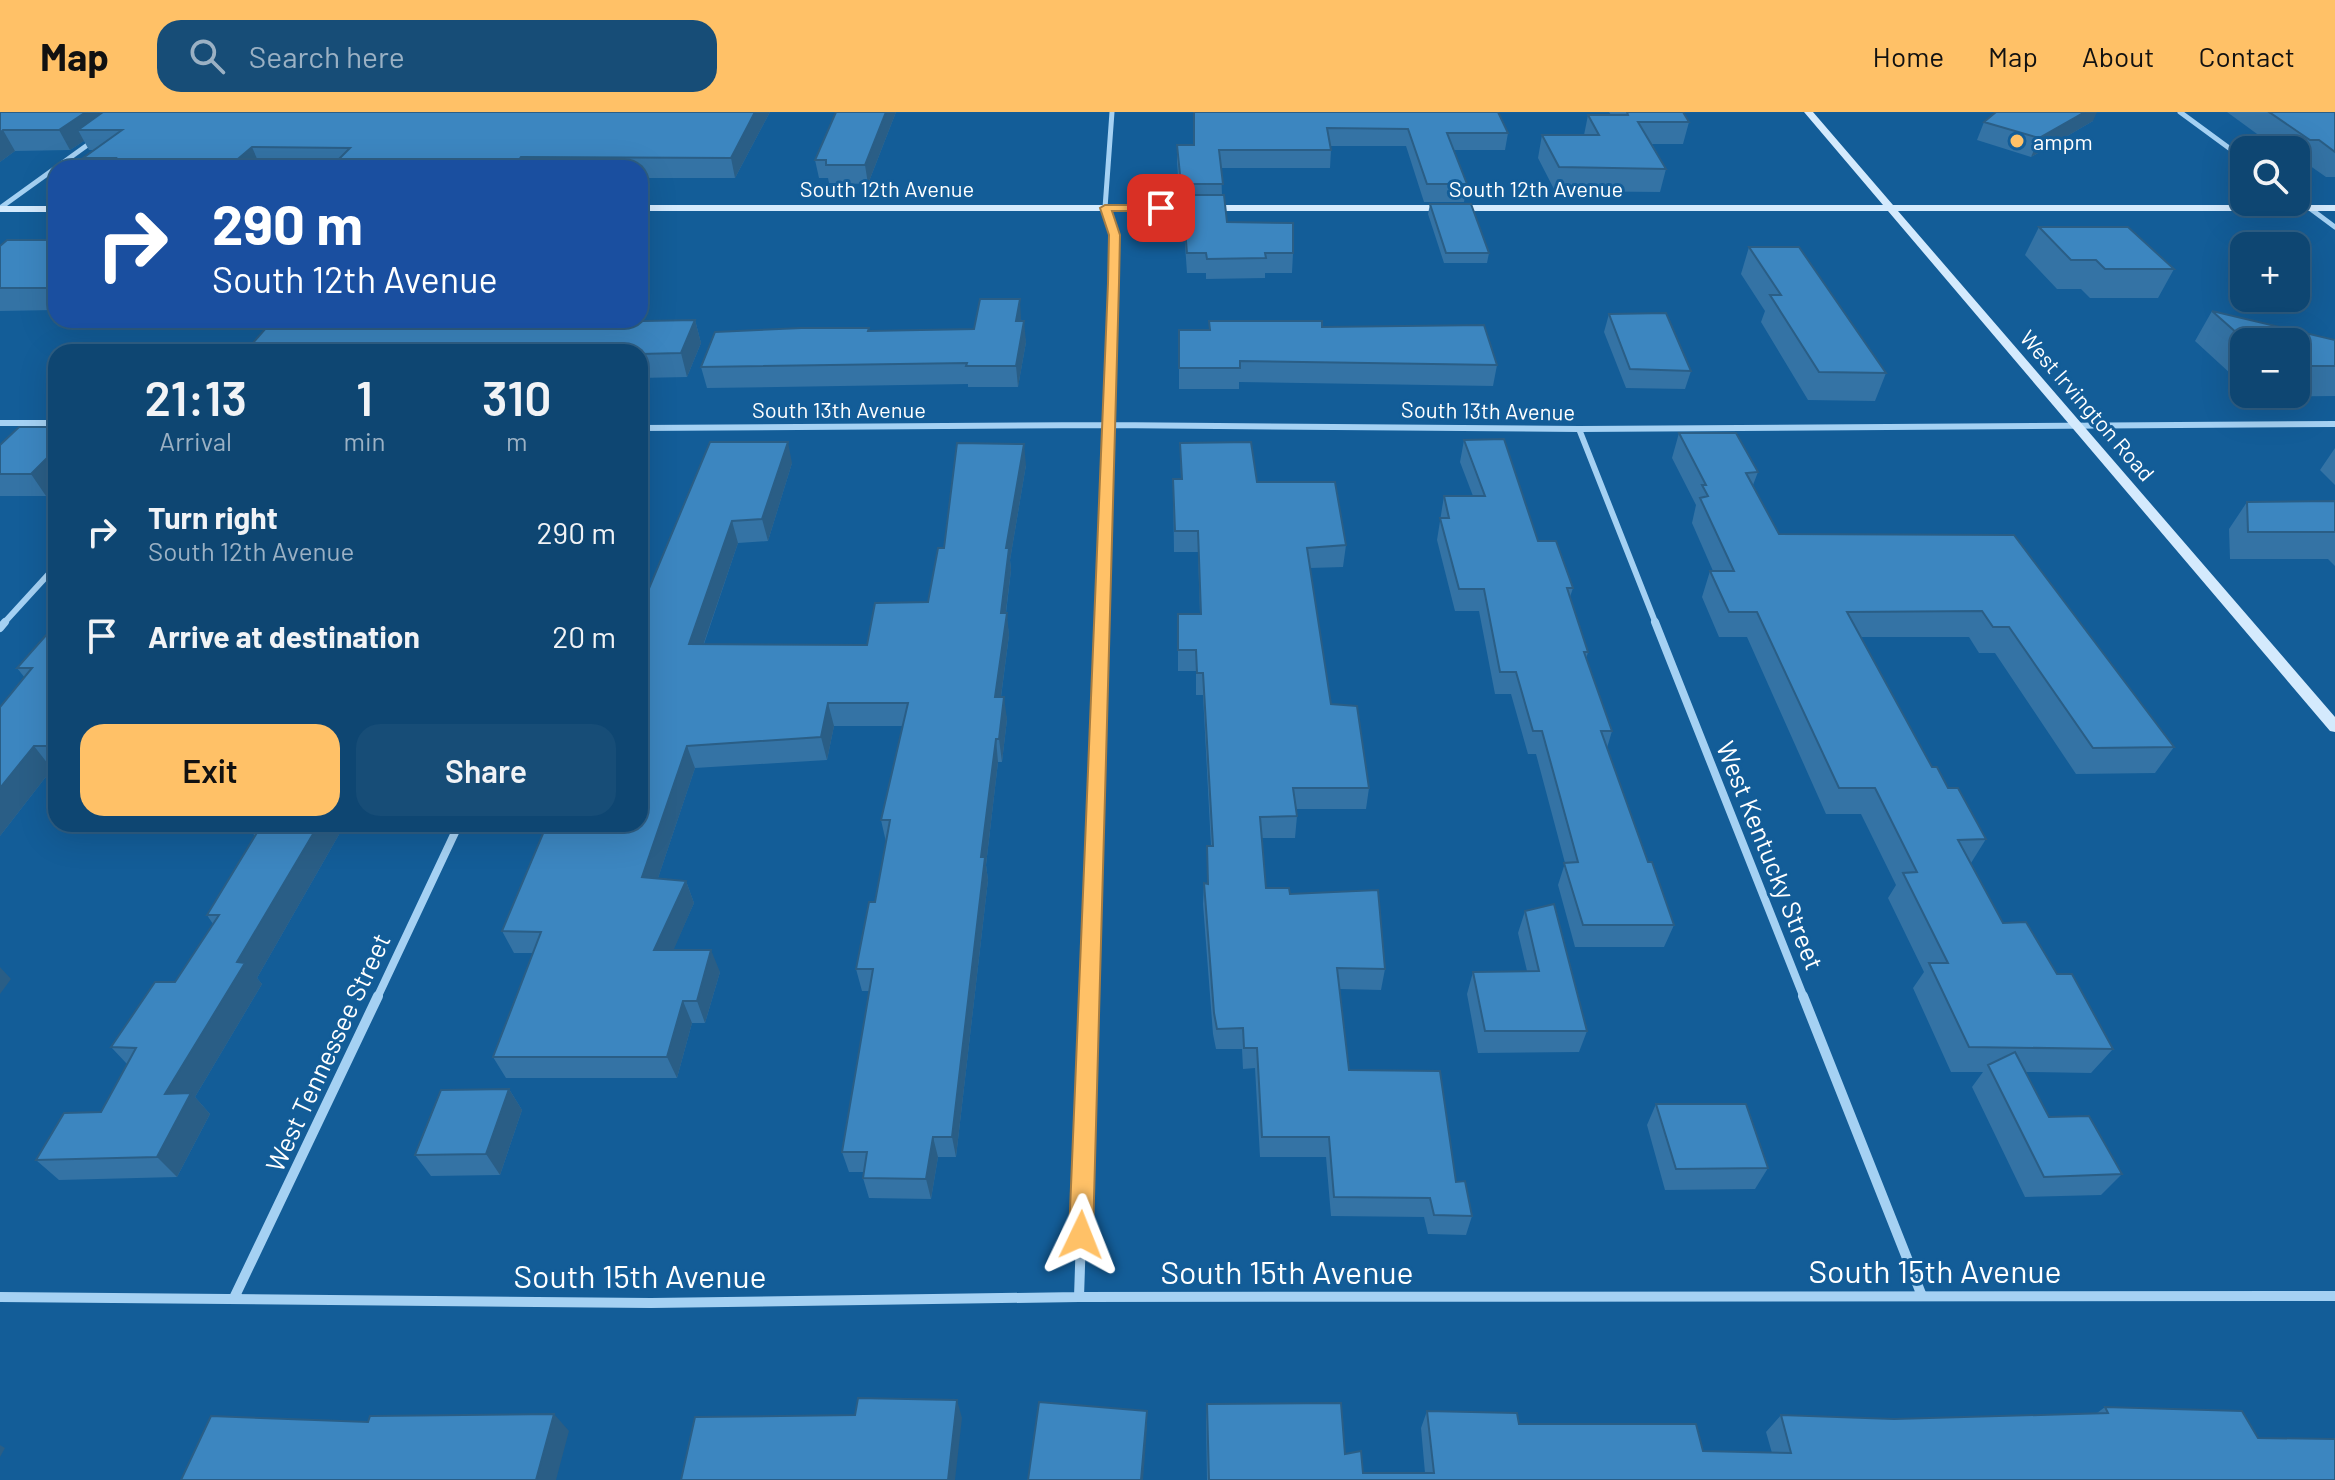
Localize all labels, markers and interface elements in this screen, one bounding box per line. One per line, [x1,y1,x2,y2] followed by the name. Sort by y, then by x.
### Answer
[157,20,717,92] search box
[40,33,109,79] text: Map
[185,34,229,78] icon: search
[249,38,405,74] text: Search here
[1873,39,1944,73] text: Home
[1988,39,2038,73] text: Map
[2082,39,2154,73] text: About
[2198,39,2295,73] text: Contact
[2033,128,2093,154] place label: ampm
[2008,132,2026,150] marker: ampm
[2230,136,2310,408] map controls
[2230,136,2310,216] button: search
[1127,174,1195,242] pin
[800,175,974,201] street label: South 12th Avenue
[1449,175,1623,201] street label: South 12th Avenue
[1139,186,1183,230] icon: arrive
[212,189,363,256] text: 290 m
[80,192,184,296] icon: right
[2230,232,2310,312] button: +
[212,257,498,300] text: South 12th Avenue
[2015,324,2161,486] street label: West Irvington Road
[2230,328,2310,408] button: −
[144,368,247,426] text: 21:13
[356,368,373,426] text: 1
[482,368,552,426] text: 310
[1401,395,1575,425] street label: South 13th Avenue
[752,396,926,422] street label: South 13th Avenue
[159,425,232,456] text: Arrival
[343,425,386,456] text: min
[506,425,528,456] text: m
[148,499,278,535] text: Turn right
[80,510,124,554] icon: right
[537,514,616,550] text: 290 m
[148,535,354,566] text: South 12th Avenue
[80,614,124,658] icon: arrive
[148,618,420,654] text: Arrive at destination
[552,618,616,654] text: 20 m
[80,724,340,816] button: Exit
[356,724,616,816] button: Share
[1711,736,1831,974] street label: West Kentucky Street
[258,928,396,1176] street label: West Tennessee Street
[1039,1193,1123,1277] position arrow
[1808,1251,2062,1289] street label: South 15th Avenue
[1160,1252,1414,1290] street label: South 15th Avenue
[513,1256,767,1294] street label: South 15th Avenue

